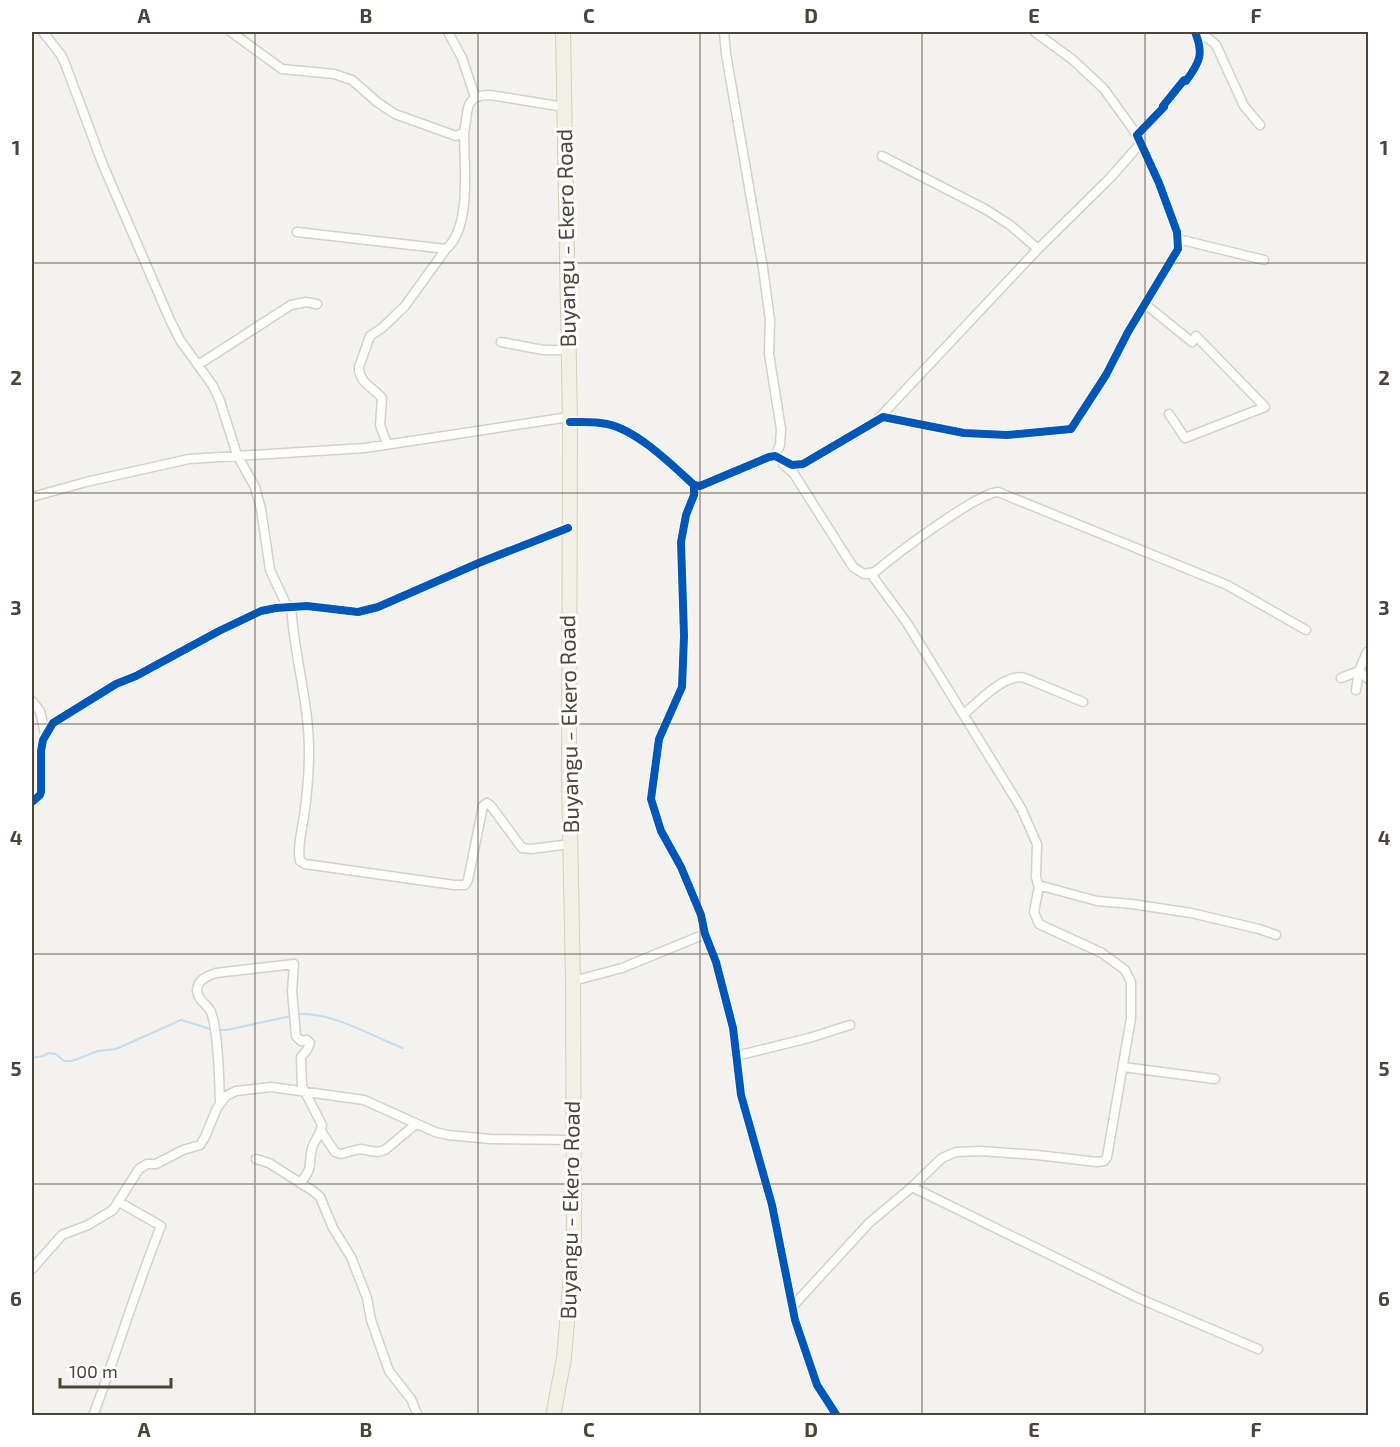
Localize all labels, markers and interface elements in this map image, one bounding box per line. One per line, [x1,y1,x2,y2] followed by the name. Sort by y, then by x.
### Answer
[137,3,151,27] text: A
[360,3,372,27] text: B
[583,3,595,27] text: C
[804,3,818,27] text: D
[1028,3,1040,27] text: E
[1250,3,1262,27] text: F
[550,128,580,348] street label: Buyangu - Ekero Road
[12,135,20,159] text: 1
[1380,135,1388,159] text: 1
[10,365,22,389] text: 2
[1378,365,1390,389] text: 2
[10,595,22,619] text: 3
[1378,595,1390,619] text: 3
[553,614,583,834] street label: Buyangu - Ekero Road
[10,825,23,849] text: 4
[1378,825,1391,849] text: 4
[10,1056,22,1080] text: 5
[1378,1056,1390,1080] text: 5
[554,1100,584,1320] street label: Buyangu - Ekero Road
[10,1286,22,1310] text: 6
[1378,1286,1390,1310] text: 6
[60,1351,171,1389] scale bar
[69,1360,118,1382] text: 100 m
[137,1417,151,1441] text: A
[360,1417,372,1441] text: B
[583,1417,595,1441] text: C
[804,1417,818,1441] text: D
[1028,1417,1040,1441] text: E
[1250,1417,1262,1441] text: F

